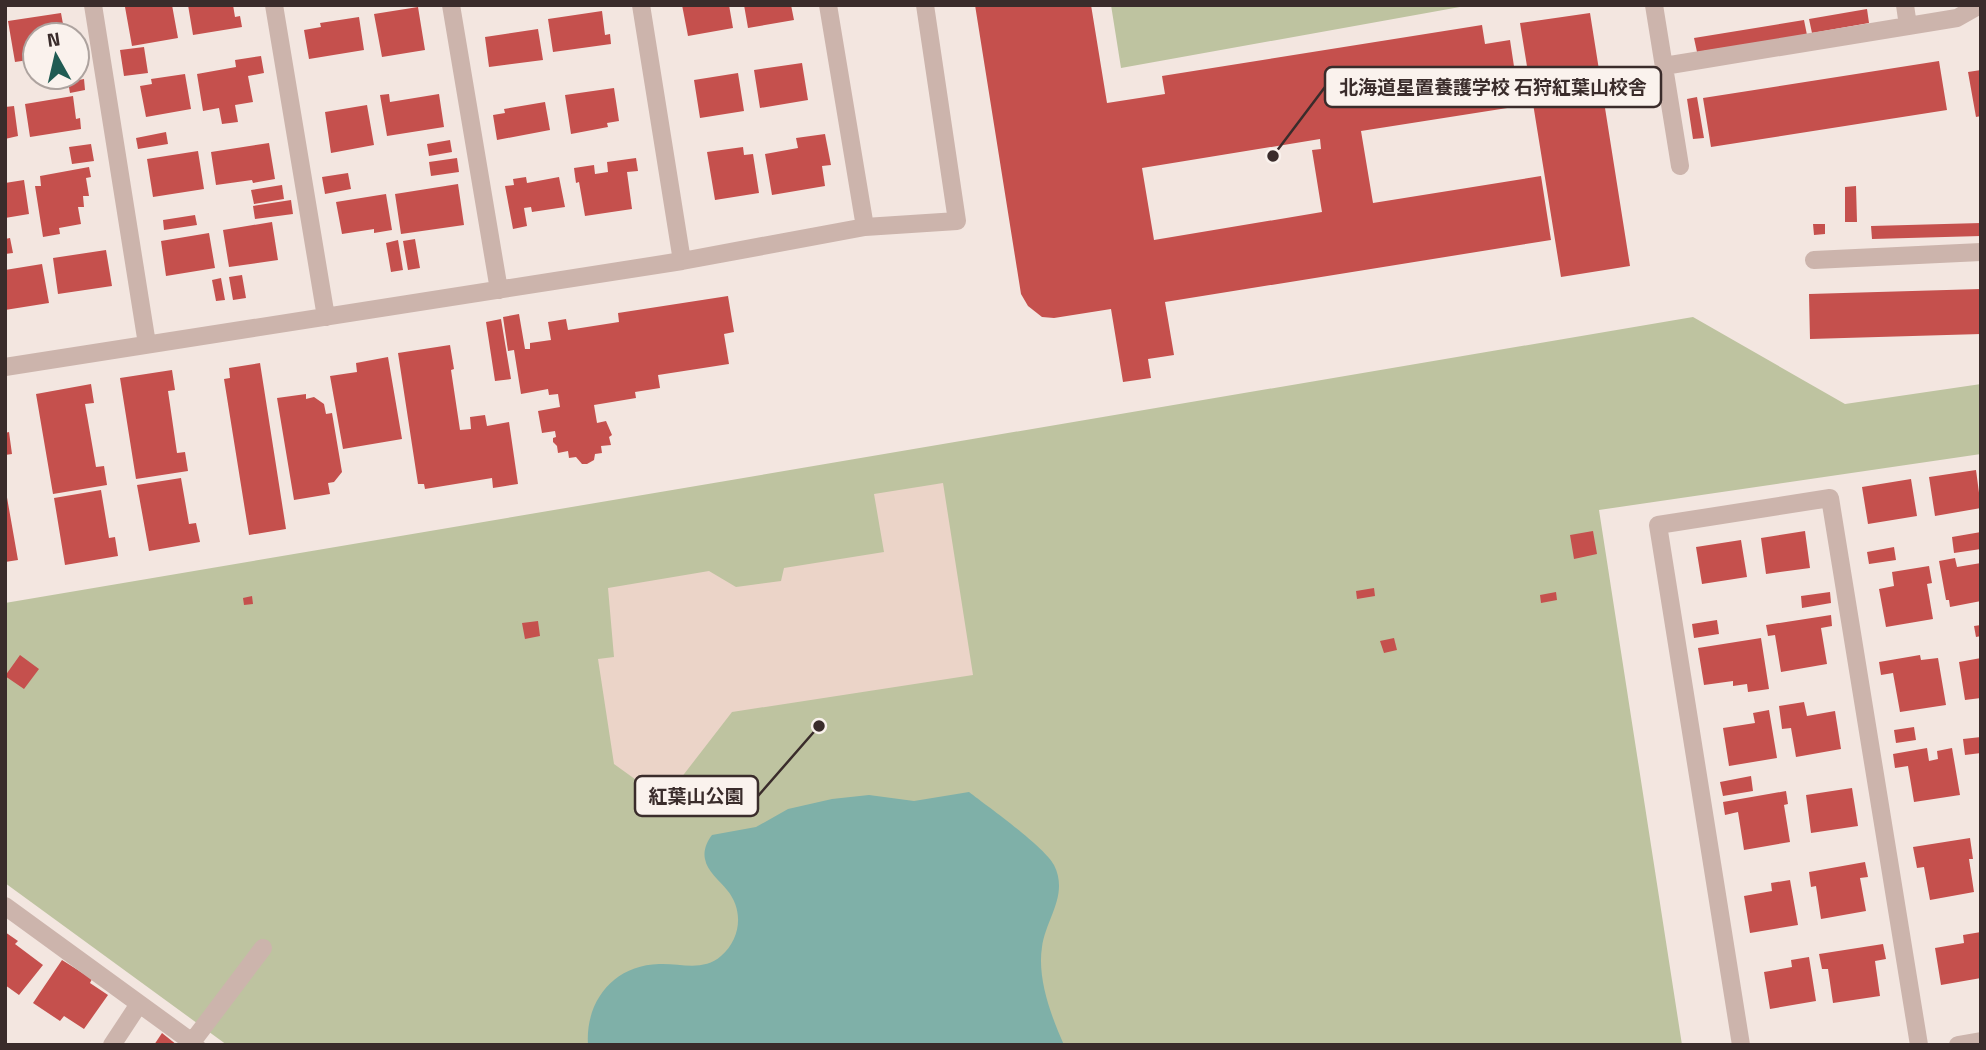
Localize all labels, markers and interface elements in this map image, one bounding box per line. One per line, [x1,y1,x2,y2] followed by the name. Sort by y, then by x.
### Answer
[21,21,91,91] north arrow
[45,23,62,54] text: N
[1325,67,1661,107] callout: 北海道星置養護学校 石狩紅葉山校舎
[1339,72,1647,101] text: 北海道星置養護学校 石狩紅葉山校舎
[635,776,758,816] callout: 紅葉山公園
[648,781,744,810] text: 紅葉山公園

